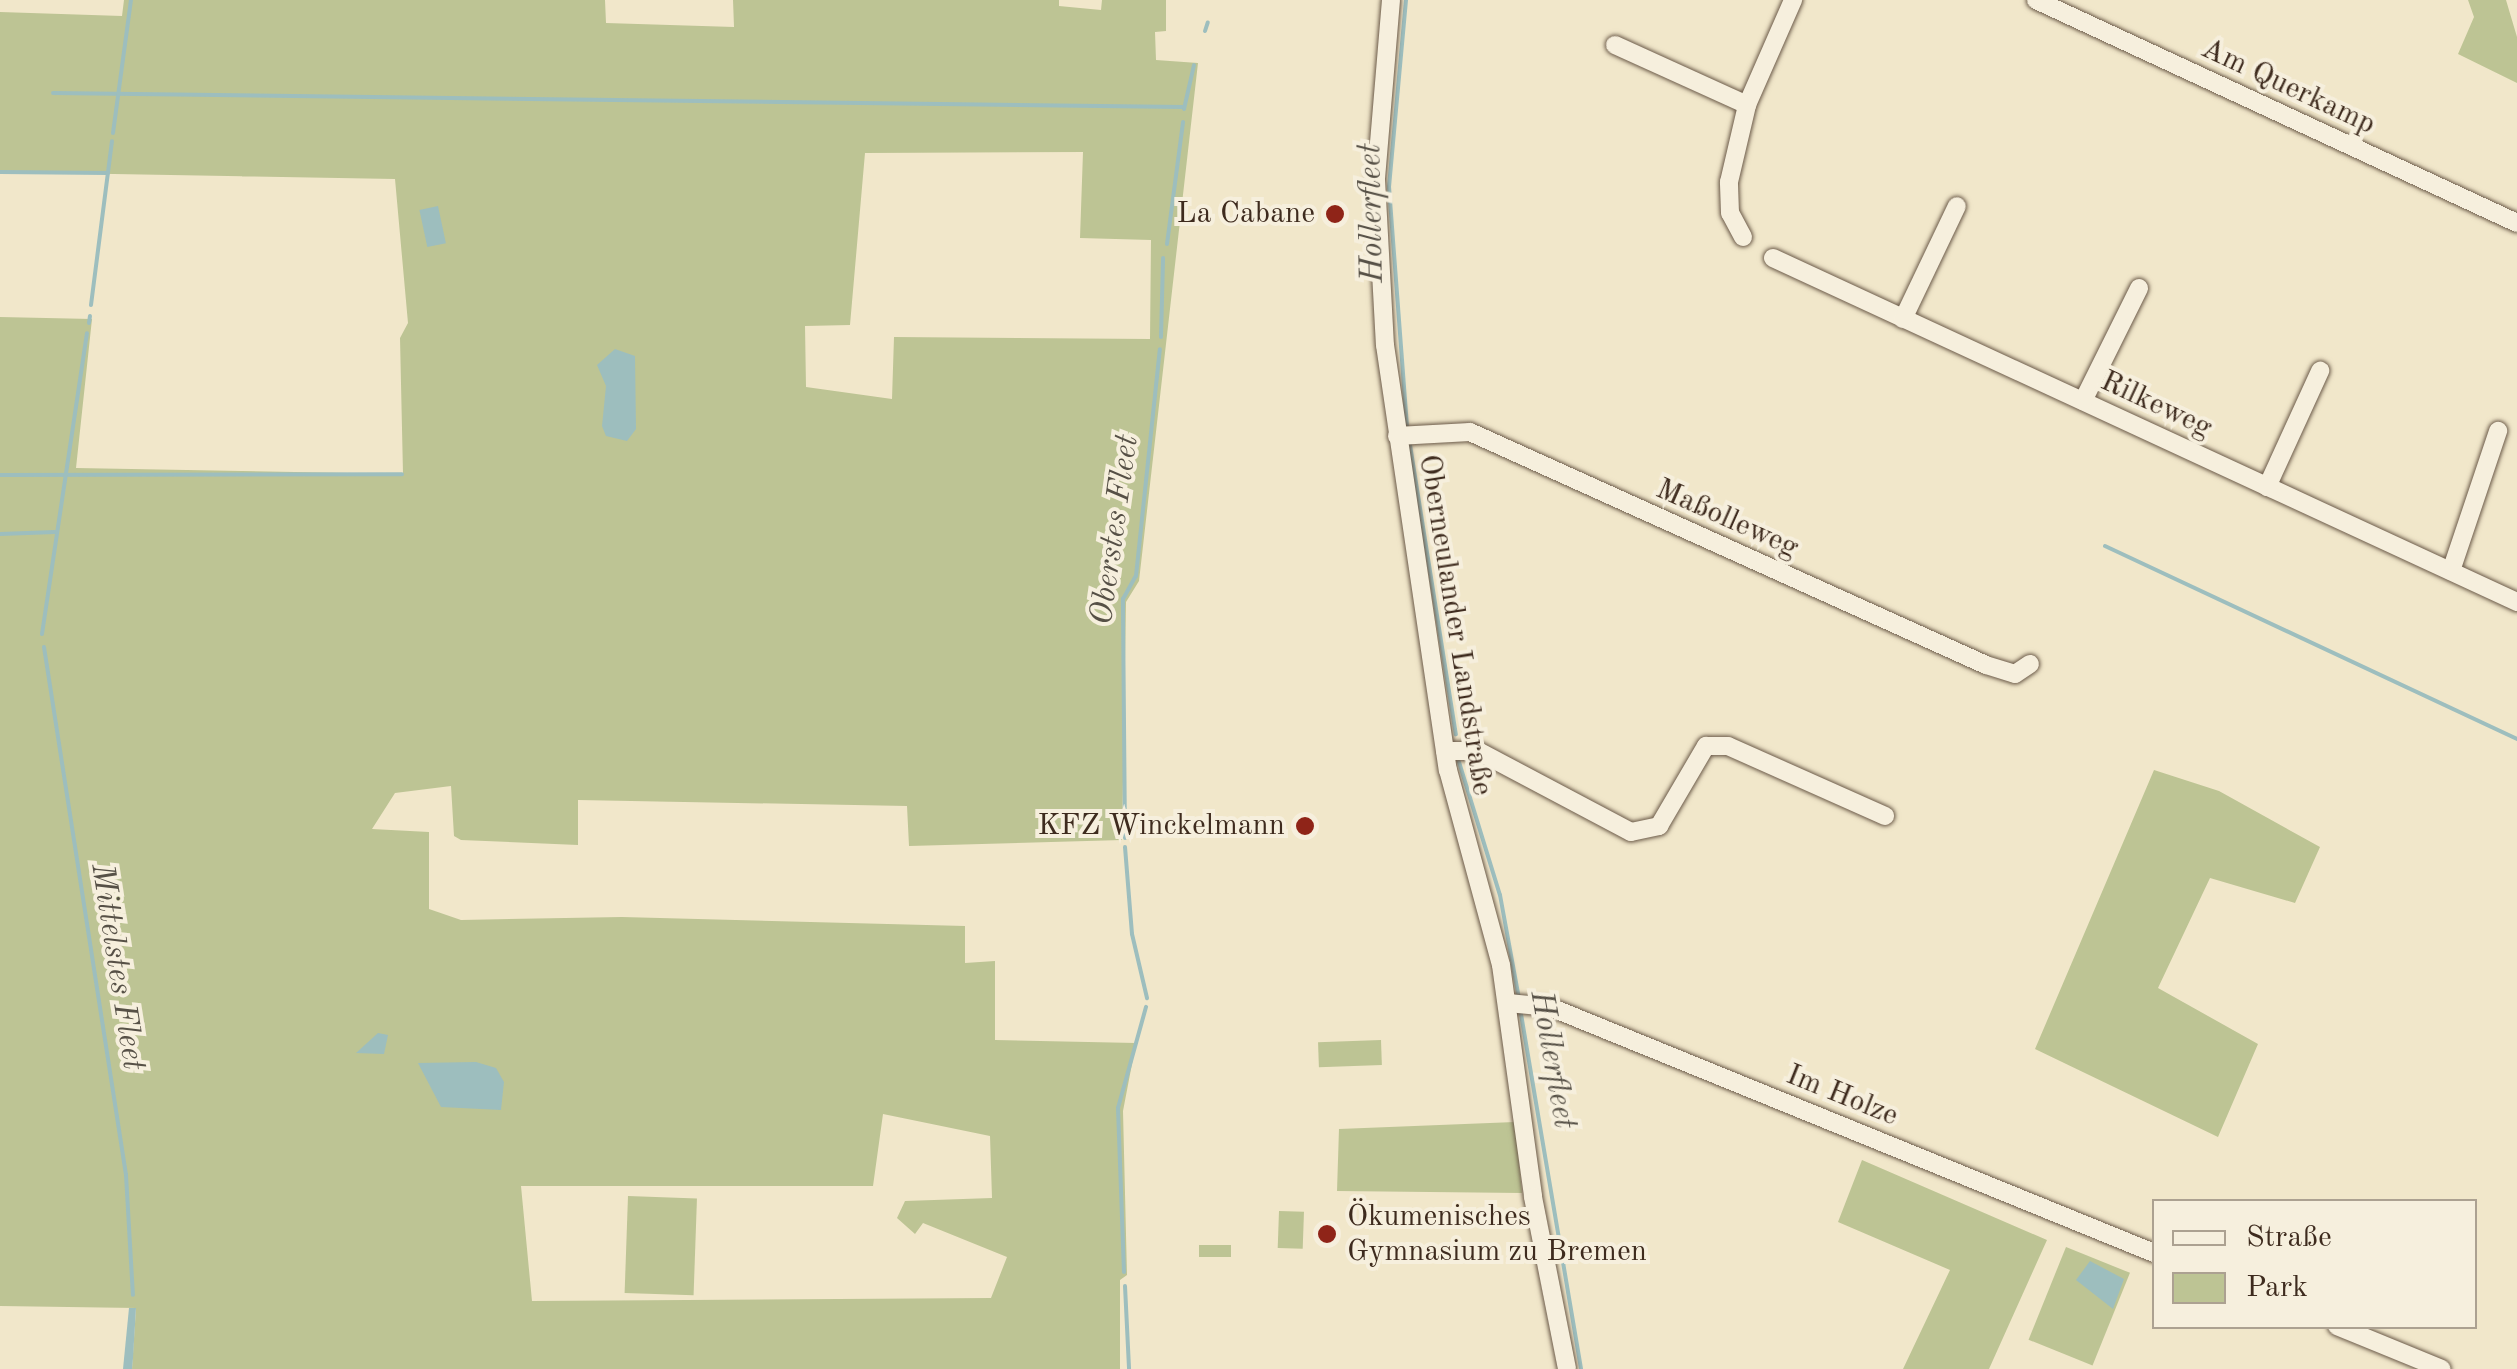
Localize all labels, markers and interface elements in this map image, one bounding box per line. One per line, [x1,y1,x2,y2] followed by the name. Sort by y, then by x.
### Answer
[2195,31,2381,143] street label: Am Querkamp
[1353,143,1393,283] water label: Hollerfleet
[1177,196,1315,232] place label: La Cabane
[1324,203,1346,225] marker: La Cabane
[2095,364,2217,446] street label: Rilkeweg
[1084,432,1148,628] water label: Oberstes Fleet
[1410,452,1500,798] street label: Oberneulander Landstraße
[1650,472,1804,566] street label: Maßolleweg
[1037,808,1285,844] place label: KFZ Winckelmann
[1294,815,1316,837] marker: KFZ Winckelmann
[81,861,151,1073] water label: Mittelstes Fleet
[1520,988,1582,1132] water label: Hollerfleet
[1781,1057,1903,1135] street label: Im Holze
[1347,1199,1647,1270] place label: Ökumenisches Gymnasium zu Bremen
[2152,1199,2477,1329] legend
[1316,1223,1338,1245] marker: Ökumenisches Gymnasium zu Bremen
[2246,1223,2332,1253] text: Straße
[2246,1273,2308,1303] text: Park

